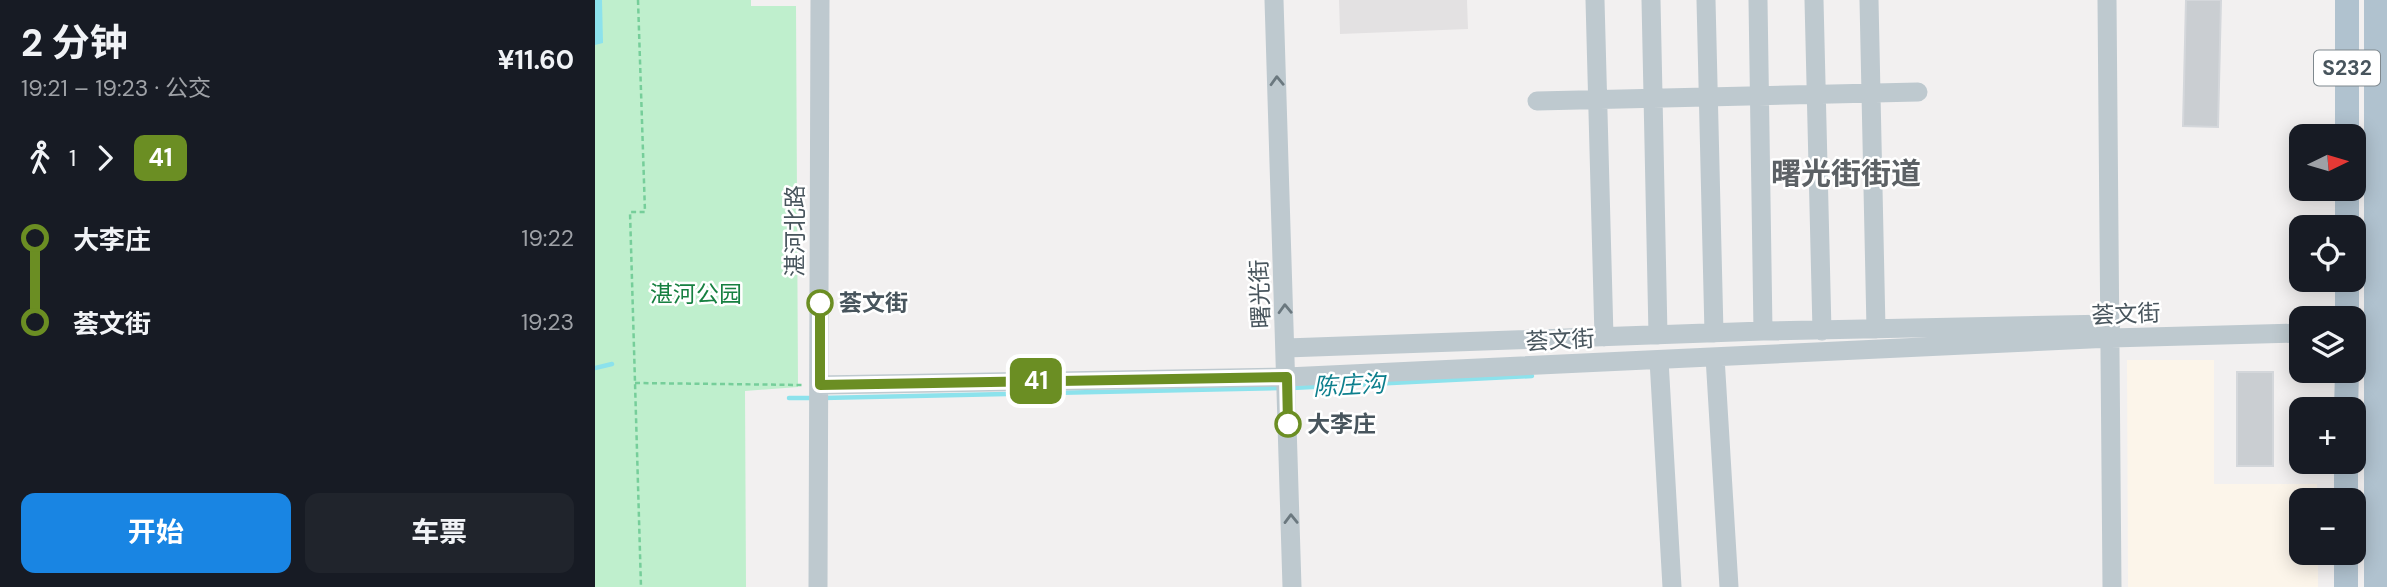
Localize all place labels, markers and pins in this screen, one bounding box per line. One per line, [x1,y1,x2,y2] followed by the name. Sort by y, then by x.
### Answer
[839,288,908,318] place label: 荟文街
[807,290,833,316] marker: 荟文街
[1307,409,1376,439] place label: 大李庄
[1275,411,1301,437] marker: 大李庄

